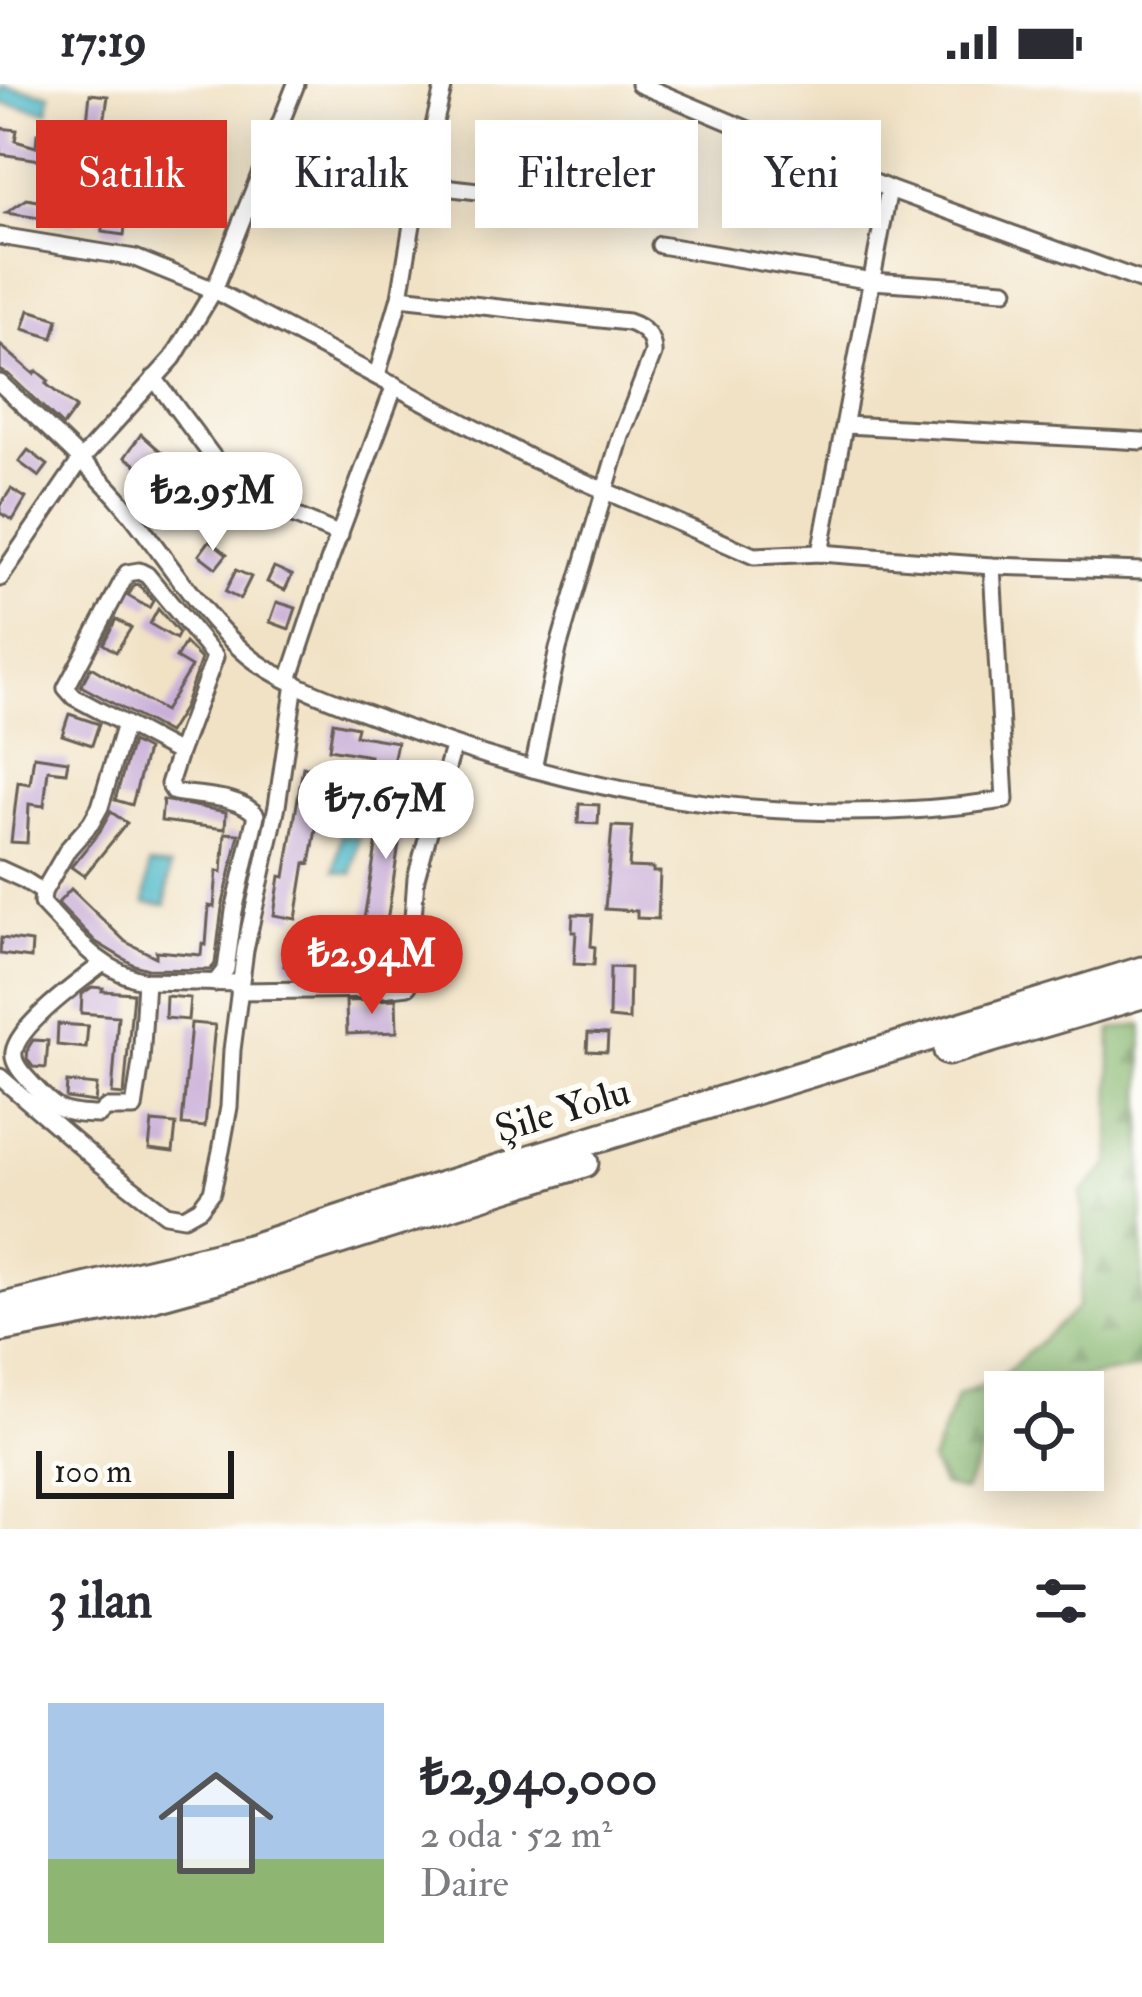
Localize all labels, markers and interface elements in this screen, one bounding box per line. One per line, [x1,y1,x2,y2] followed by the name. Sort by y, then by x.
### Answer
[60,14,147,70] text: 17:19
[36,120,227,228] chip: Satılık
[251,120,451,228] chip: Kiralık
[475,120,698,228] chip: Filtreler
[722,120,881,228] chip: Yeni
[115,452,311,554] pin: ₺2.95M
[151,466,275,515] text: ₺2.95M
[288,760,484,862] pin: ₺7.67M
[325,774,447,823] text: ₺7.67M
[274,915,470,1017] pin: ₺2.94M
[308,929,436,978] text: ₺2.94M
[489,1067,636,1154] street label: Şile Yolu
[984,1371,1104,1491] map controls
[984,1371,1104,1491] button: locate
[36,1445,234,1498] scale bar
[54,1451,132,1492] text: 100 m
[1028,1568,1094,1634] icon: filters
[48,1569,152,1633] text: 3 ilan
[420,1746,657,1810] text: ₺2,940,000
[144,1751,288,1895] icon: home
[420,1810,612,1859] text: 2 oda · 52 m²
[420,1859,509,1908] text: Daire

